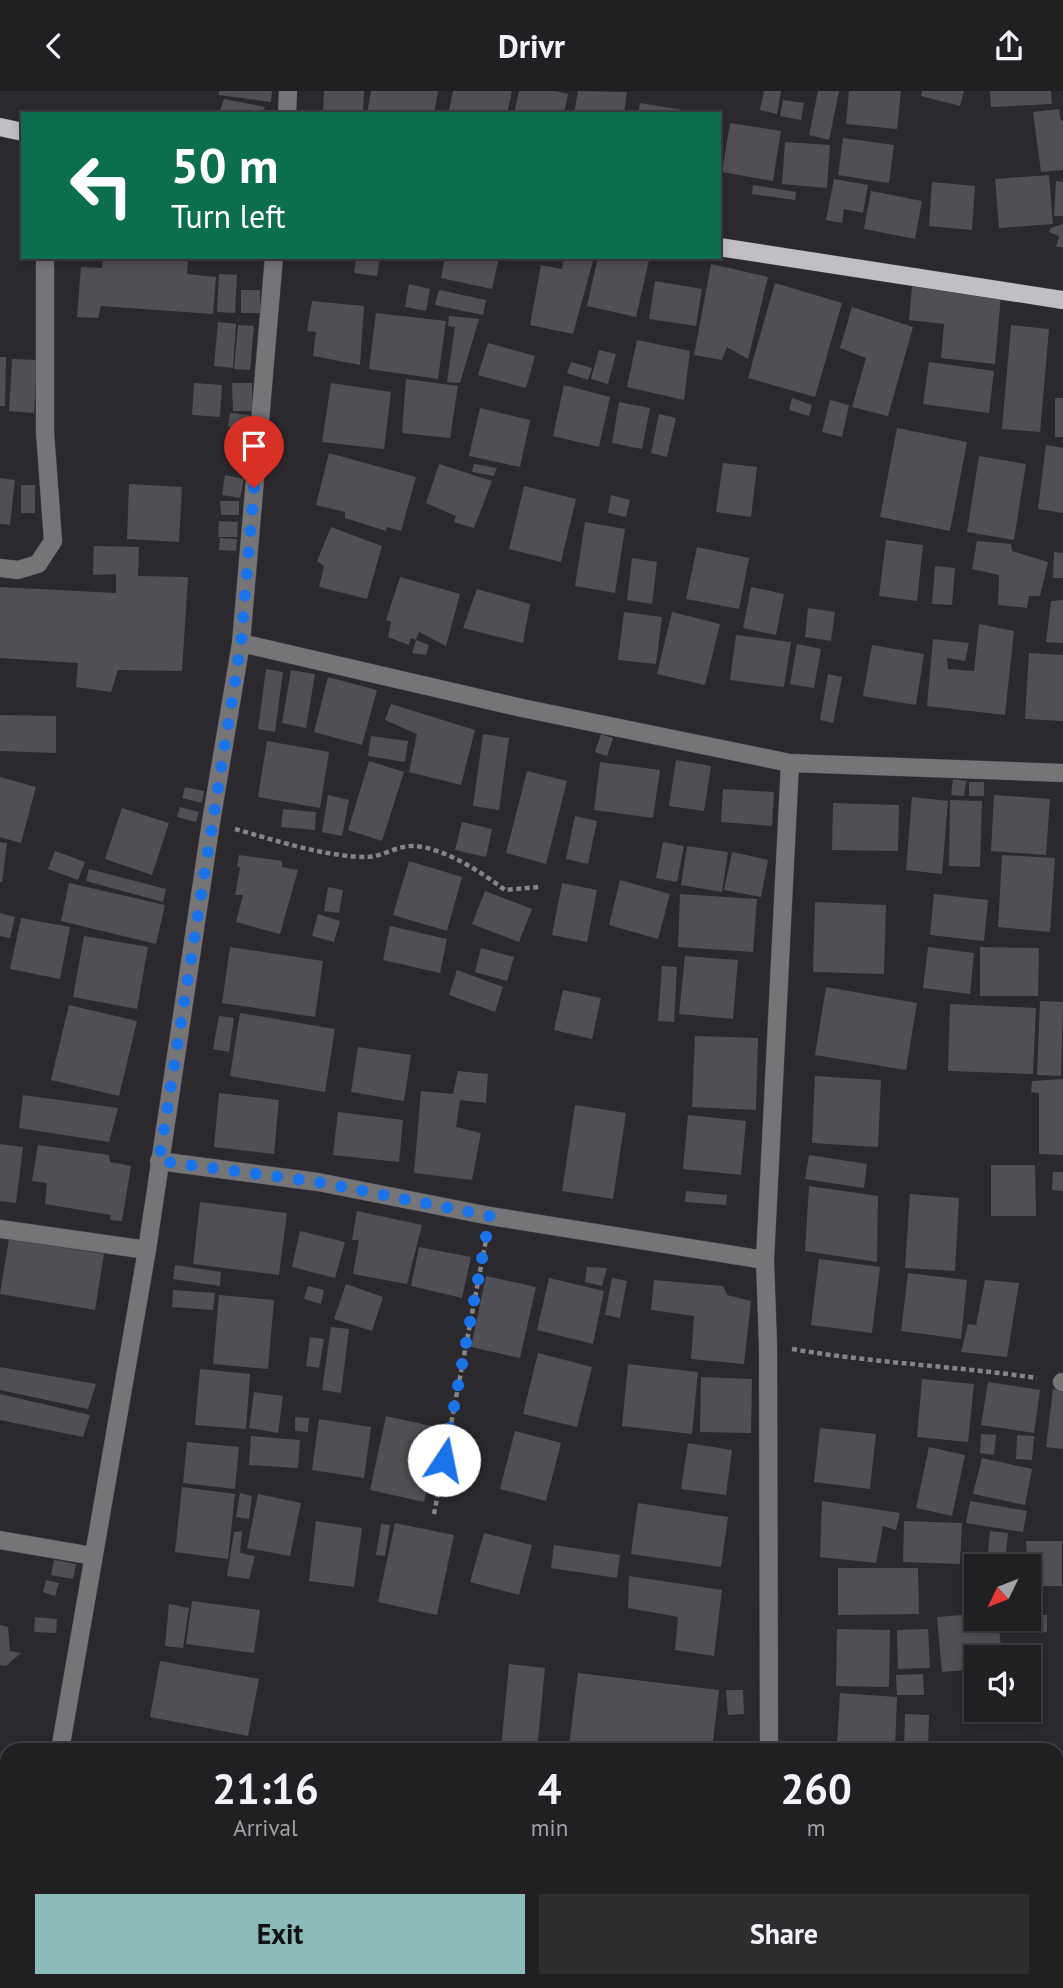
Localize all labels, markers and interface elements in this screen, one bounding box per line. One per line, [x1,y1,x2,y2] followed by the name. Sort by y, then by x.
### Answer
[498,25,565,67] text: Drivr
[35,27,73,65] icon: back
[990,27,1028,65] icon: share
[171,133,278,197] text: 50 m
[56,140,147,231] icon: left
[171,195,286,237] text: Turn left
[224,416,284,488] pin
[235,427,273,465] icon: arrive
[407,1423,481,1497] position arrow
[964,1554,1041,1631] north arrow
[964,1554,1041,1722] map controls
[964,1645,1041,1722] button: sound
[212,1761,319,1816] text: 21:16
[538,1761,561,1816] text: 4
[780,1761,852,1816] text: 260
[233,1813,298,1842] text: Arrival
[531,1813,568,1842] text: min
[807,1813,825,1842] text: m
[35,1894,525,1974] button: Exit
[539,1894,1029,1974] button: Share

